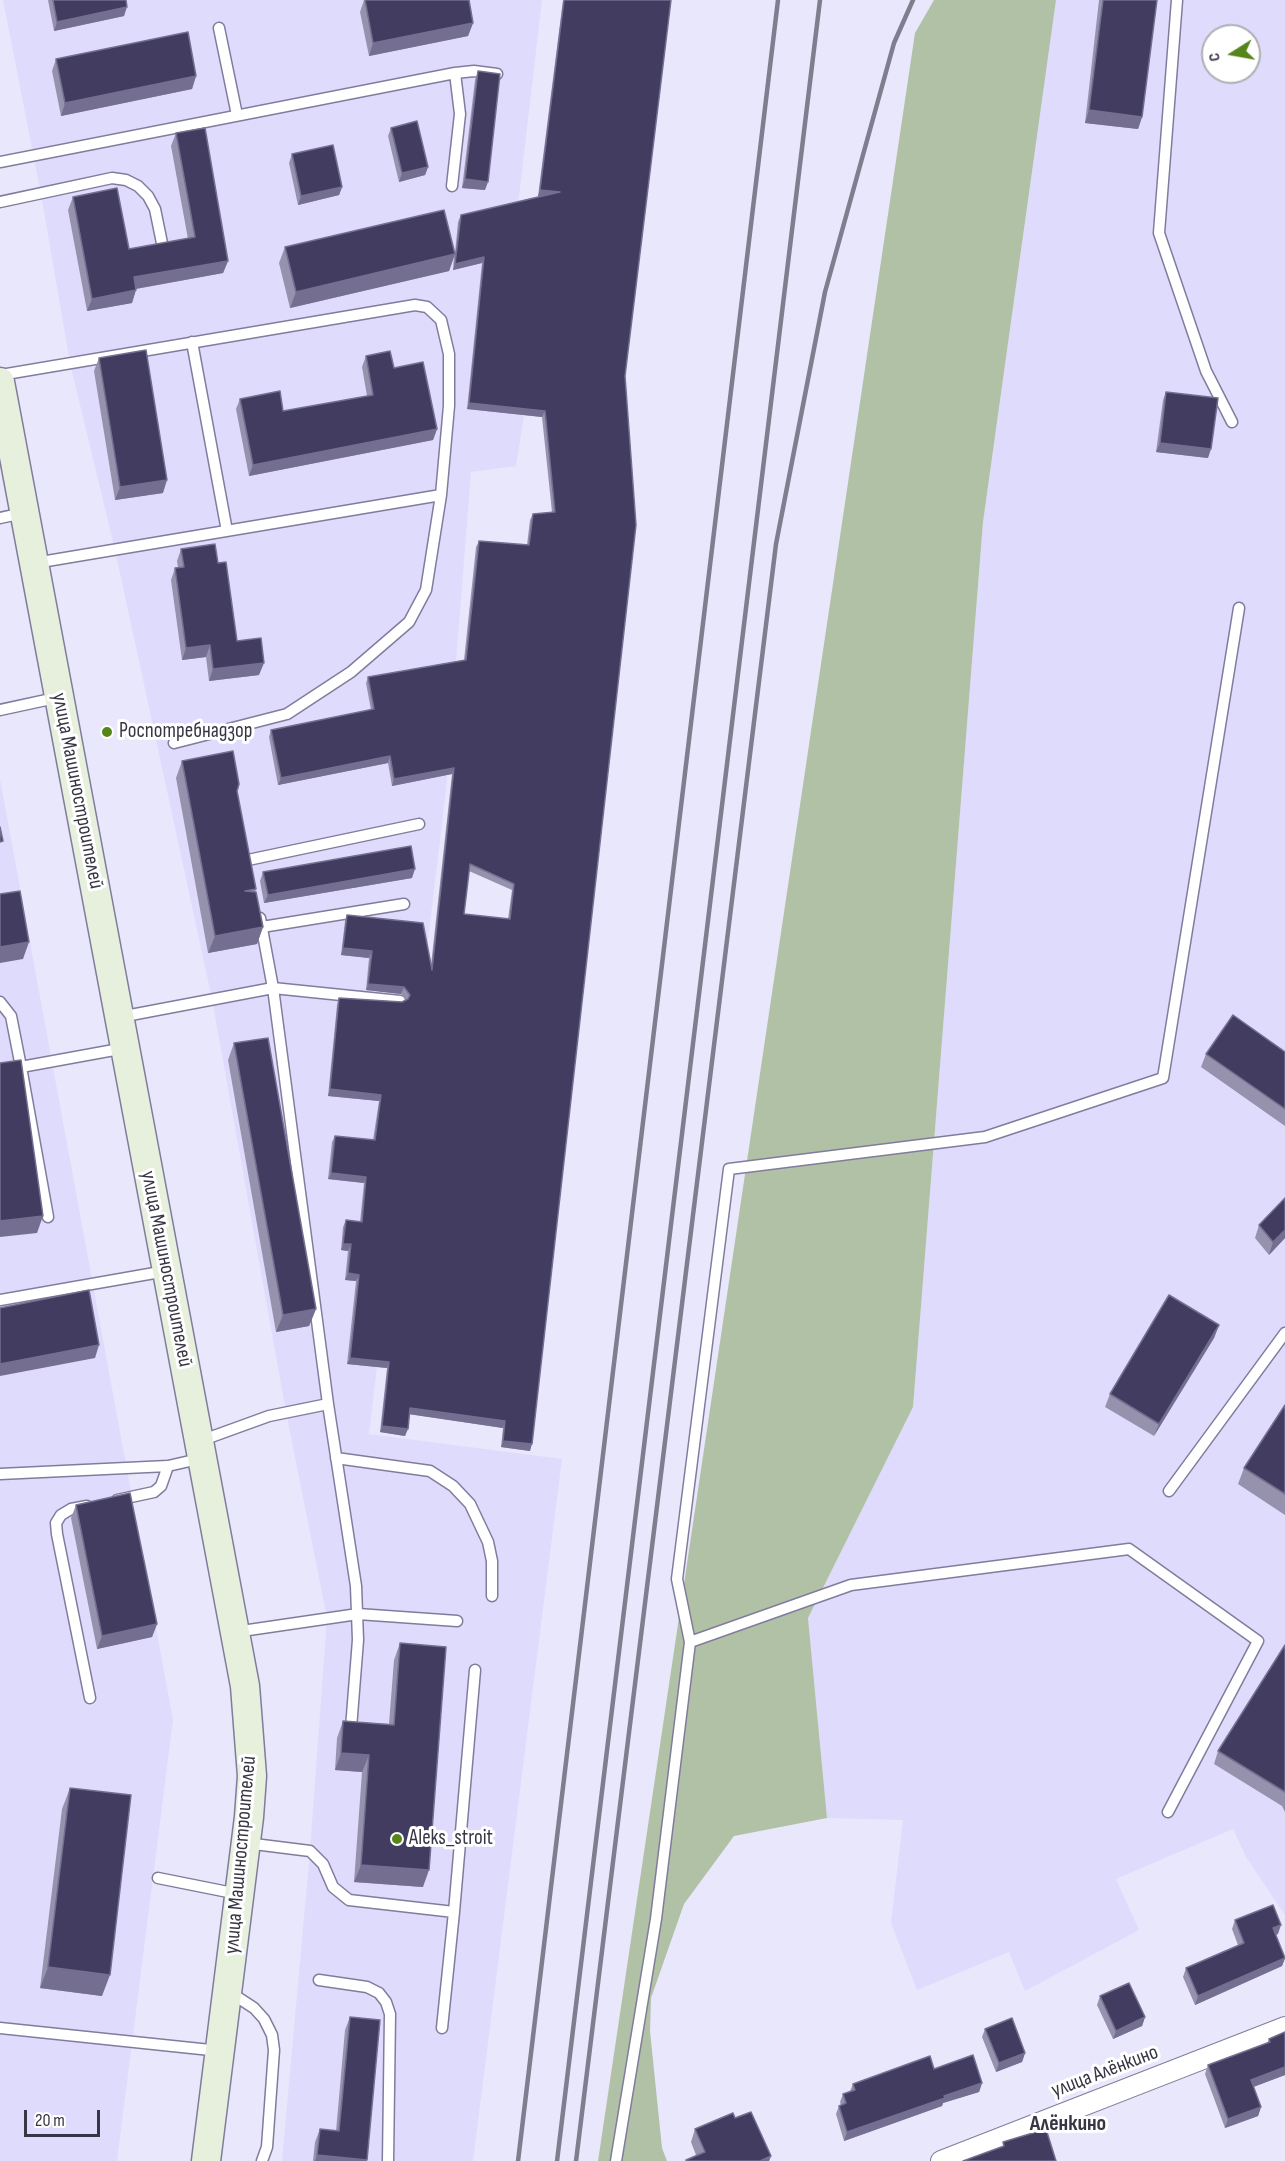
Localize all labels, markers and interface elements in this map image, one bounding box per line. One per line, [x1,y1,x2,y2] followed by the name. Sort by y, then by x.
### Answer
[1201,24,1261,84] north arrow
[1205,51,1225,63] text: С
[46,691,108,891] street label: улица Машиностроителей
[119,719,252,745] place label: Роспотребнадзор
[100,725,114,739] marker: Роспотребнадзор
[135,1169,197,1369] street label: улица Машиностроителей
[220,1755,262,1955] street label: улица Машиностроителей
[409,1826,493,1852] place label: Aleks_stroit
[390,1832,404,1846] marker: Aleks_stroit
[1048,2040,1162,2104] street label: улица Алёнкино
[27,2098,104,2136] scale bar
[35,2110,65,2131] text: 20 m
[1030,2111,1106,2137] district label: Алёнкино

